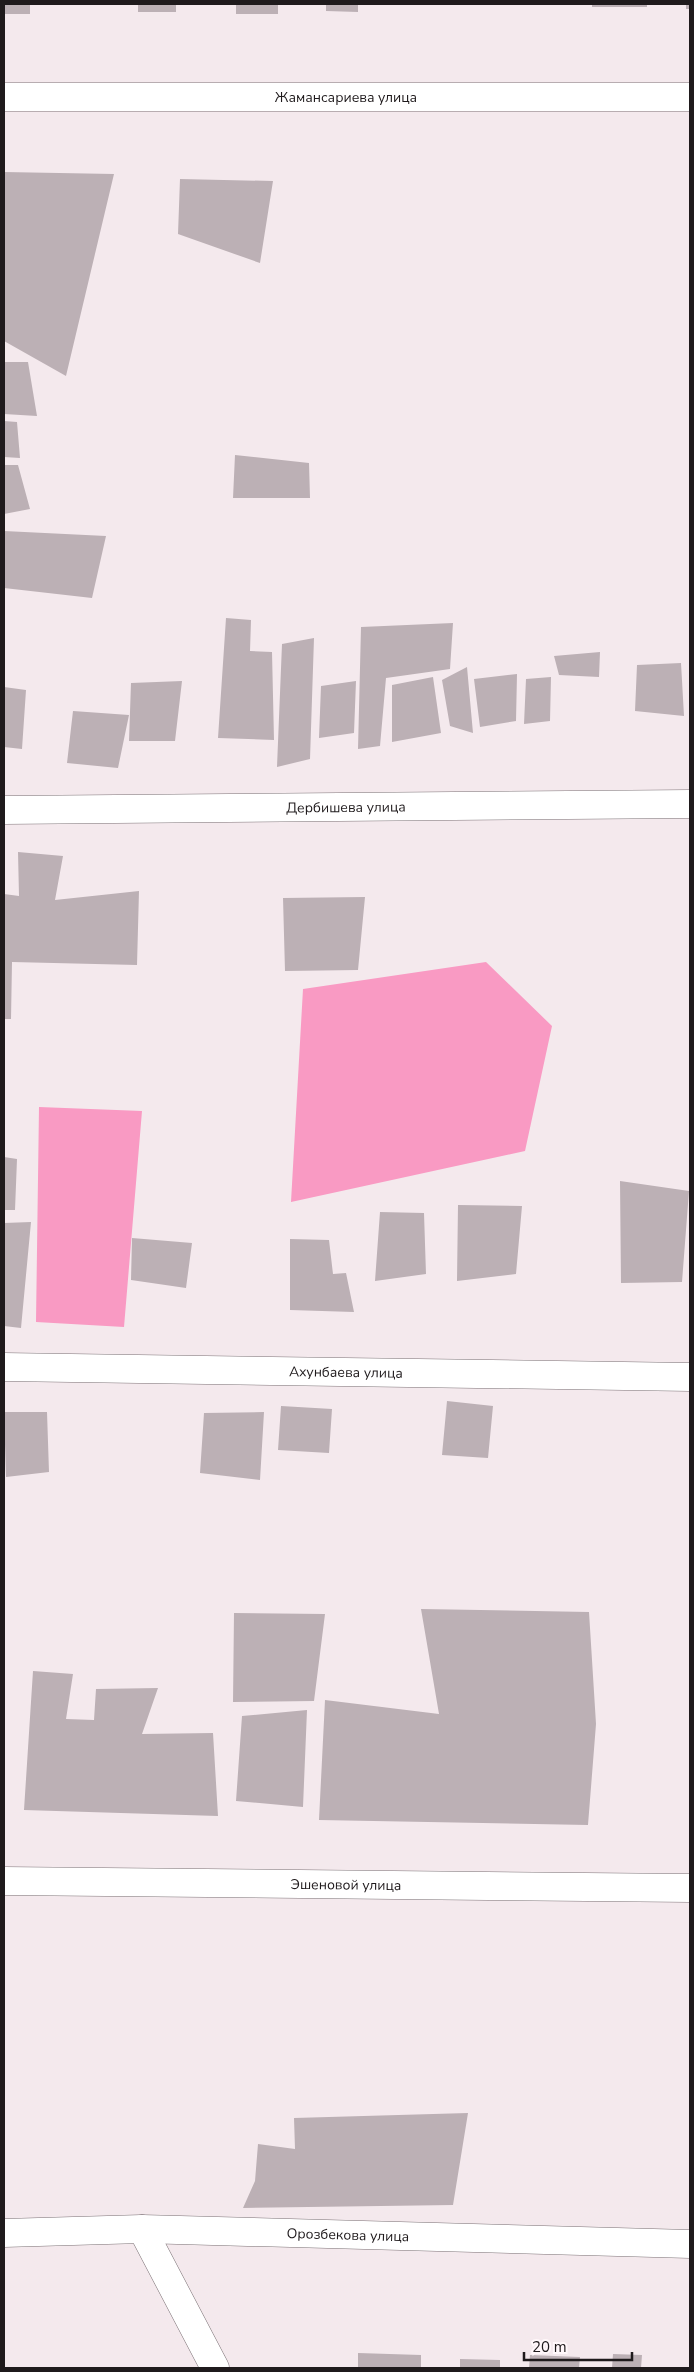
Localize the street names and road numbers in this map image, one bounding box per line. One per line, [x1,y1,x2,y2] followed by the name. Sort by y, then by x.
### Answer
[275,88,417,107] street label: Жамансариева улица
[286,797,406,818] street label: Дербишева улица
[289,1362,403,1383] street label: Ахунбаева улица
[290,1875,402,1895] street label: Эшеновой улица
[286,2224,409,2246] street label: Орозбекова улица

